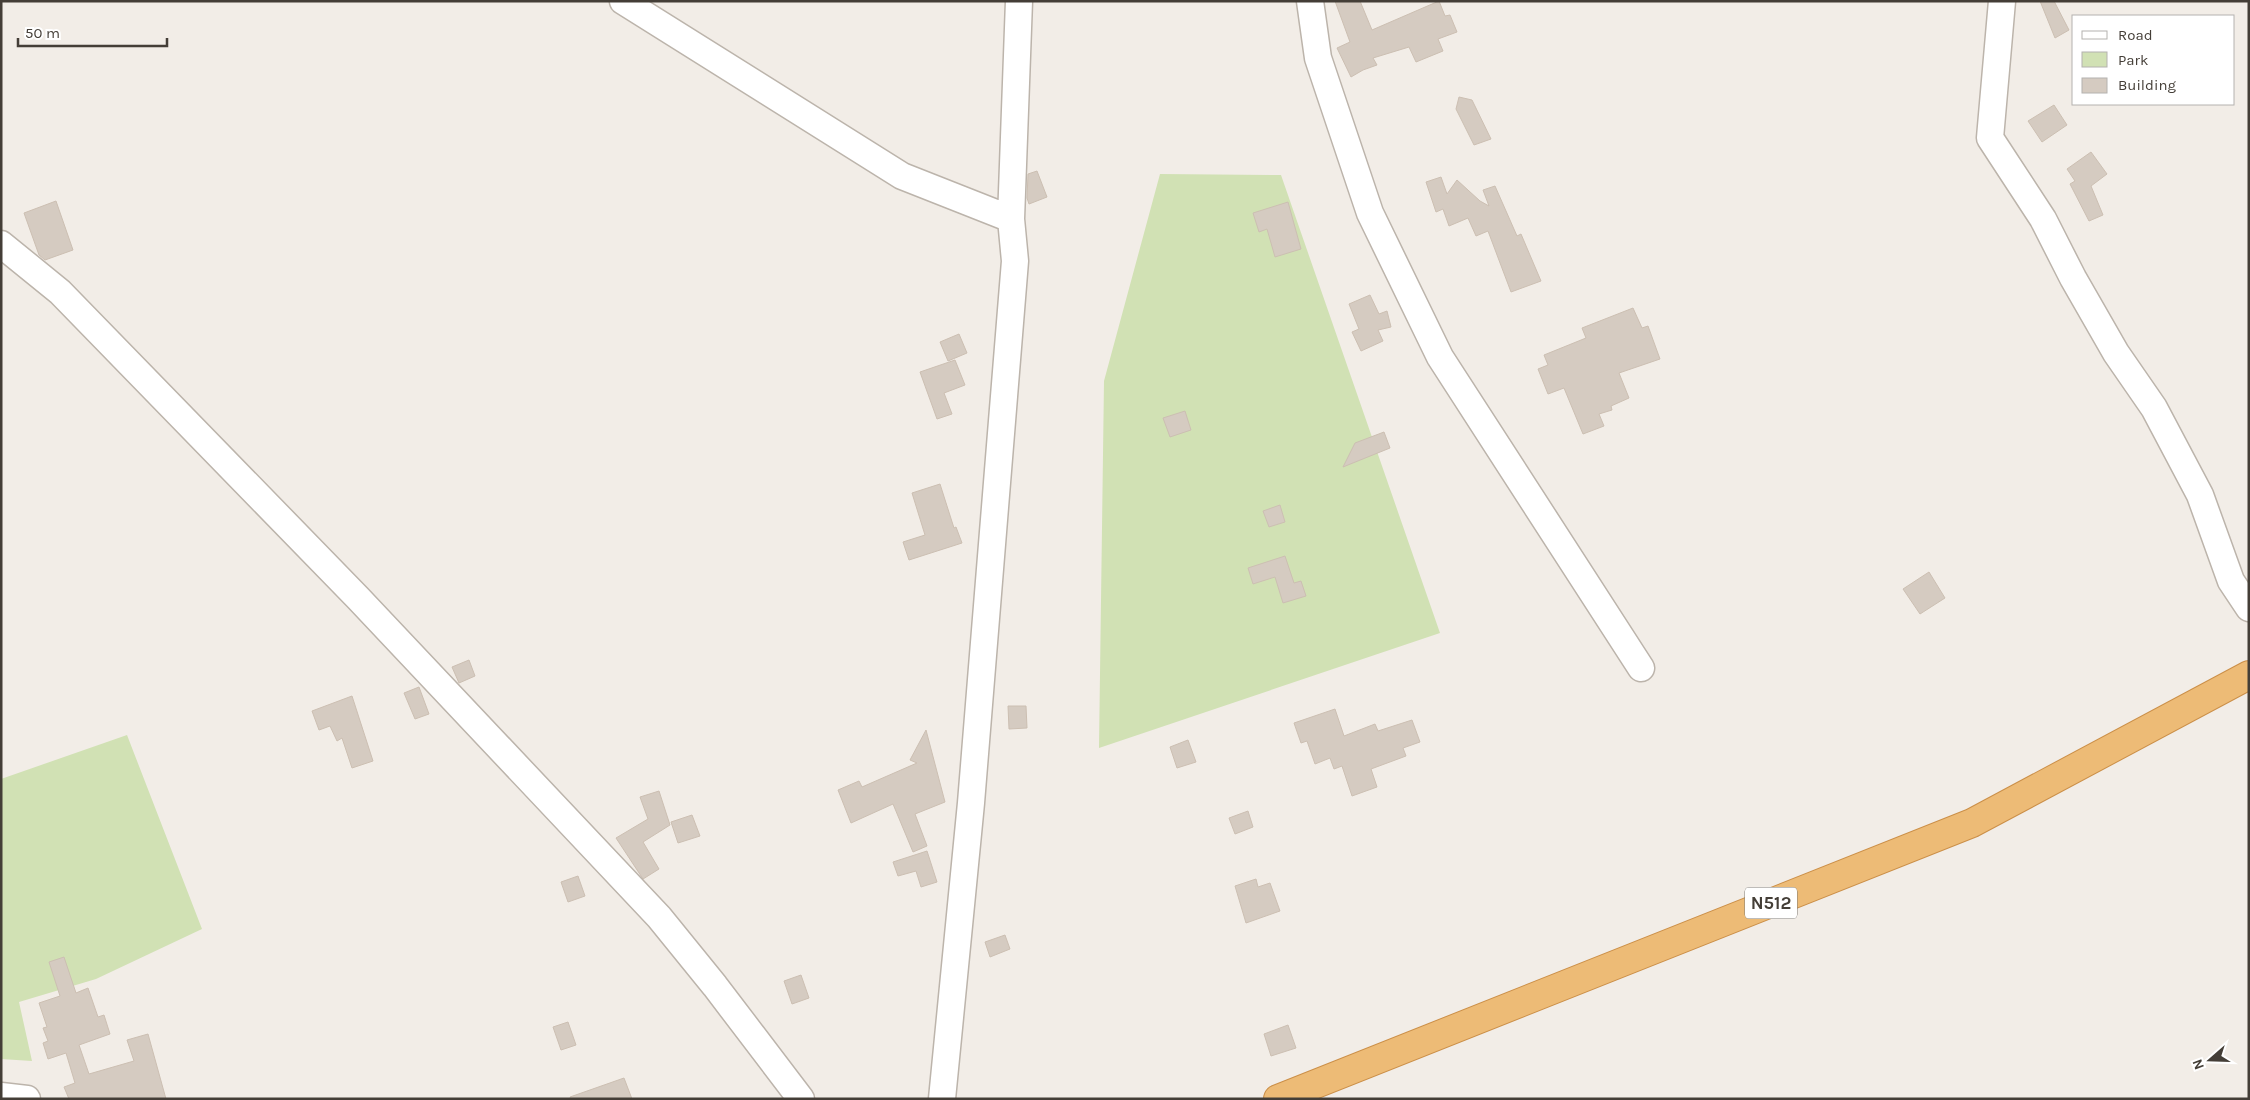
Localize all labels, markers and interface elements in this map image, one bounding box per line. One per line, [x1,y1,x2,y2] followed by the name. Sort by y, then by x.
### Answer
[18,15,166,47] scale bar
[2072,15,2235,105] legend
[25,24,60,42] text: 50 m
[2118,26,2153,44] text: Road
[2118,51,2148,69] text: Park
[2118,76,2176,94] text: Building
[1745,888,1797,918] road number: N512
[2185,1035,2235,1085] north arrow
[2189,1057,2208,1072] text: N

